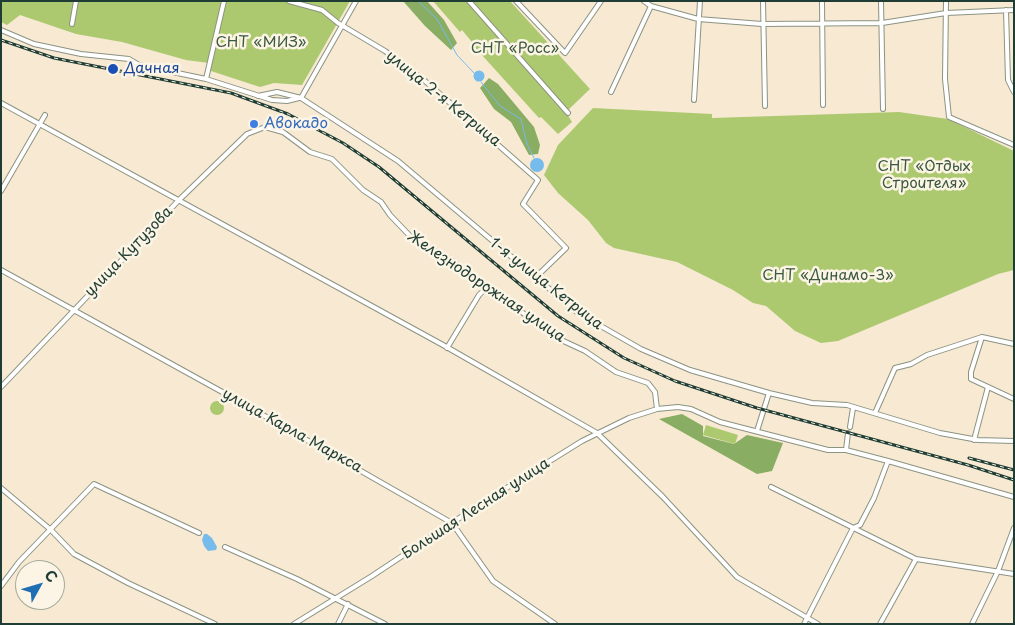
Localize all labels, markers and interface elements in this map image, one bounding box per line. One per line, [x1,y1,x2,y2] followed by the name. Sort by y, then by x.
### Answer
[216,34,306,52] park label: СНТ «МИЗ»
[471,40,559,58] park label: СНТ «Росс»
[382,47,504,151] street label: улица 2-я Кетрица
[124,60,180,78] place label: Дачная
[106,62,120,76] marker: Дачная
[264,115,328,133] place label: Авокадо
[248,118,260,130] marker: Авокадо
[877,158,971,193] park label: СНТ «Отдых Строителя»
[81,203,177,301] street label: улица Кутузова
[404,228,568,346] street label: Железнодорожная улица
[486,234,606,334] street label: 1-я улица Кетрица
[762,267,894,285] park label: СНТ «Динамо-3»
[219,385,365,477] street label: улица Карла Маркса
[399,455,553,563] street label: Большая Лесная улица
[15,560,65,610] north arrow
[40,565,63,587] text: С

